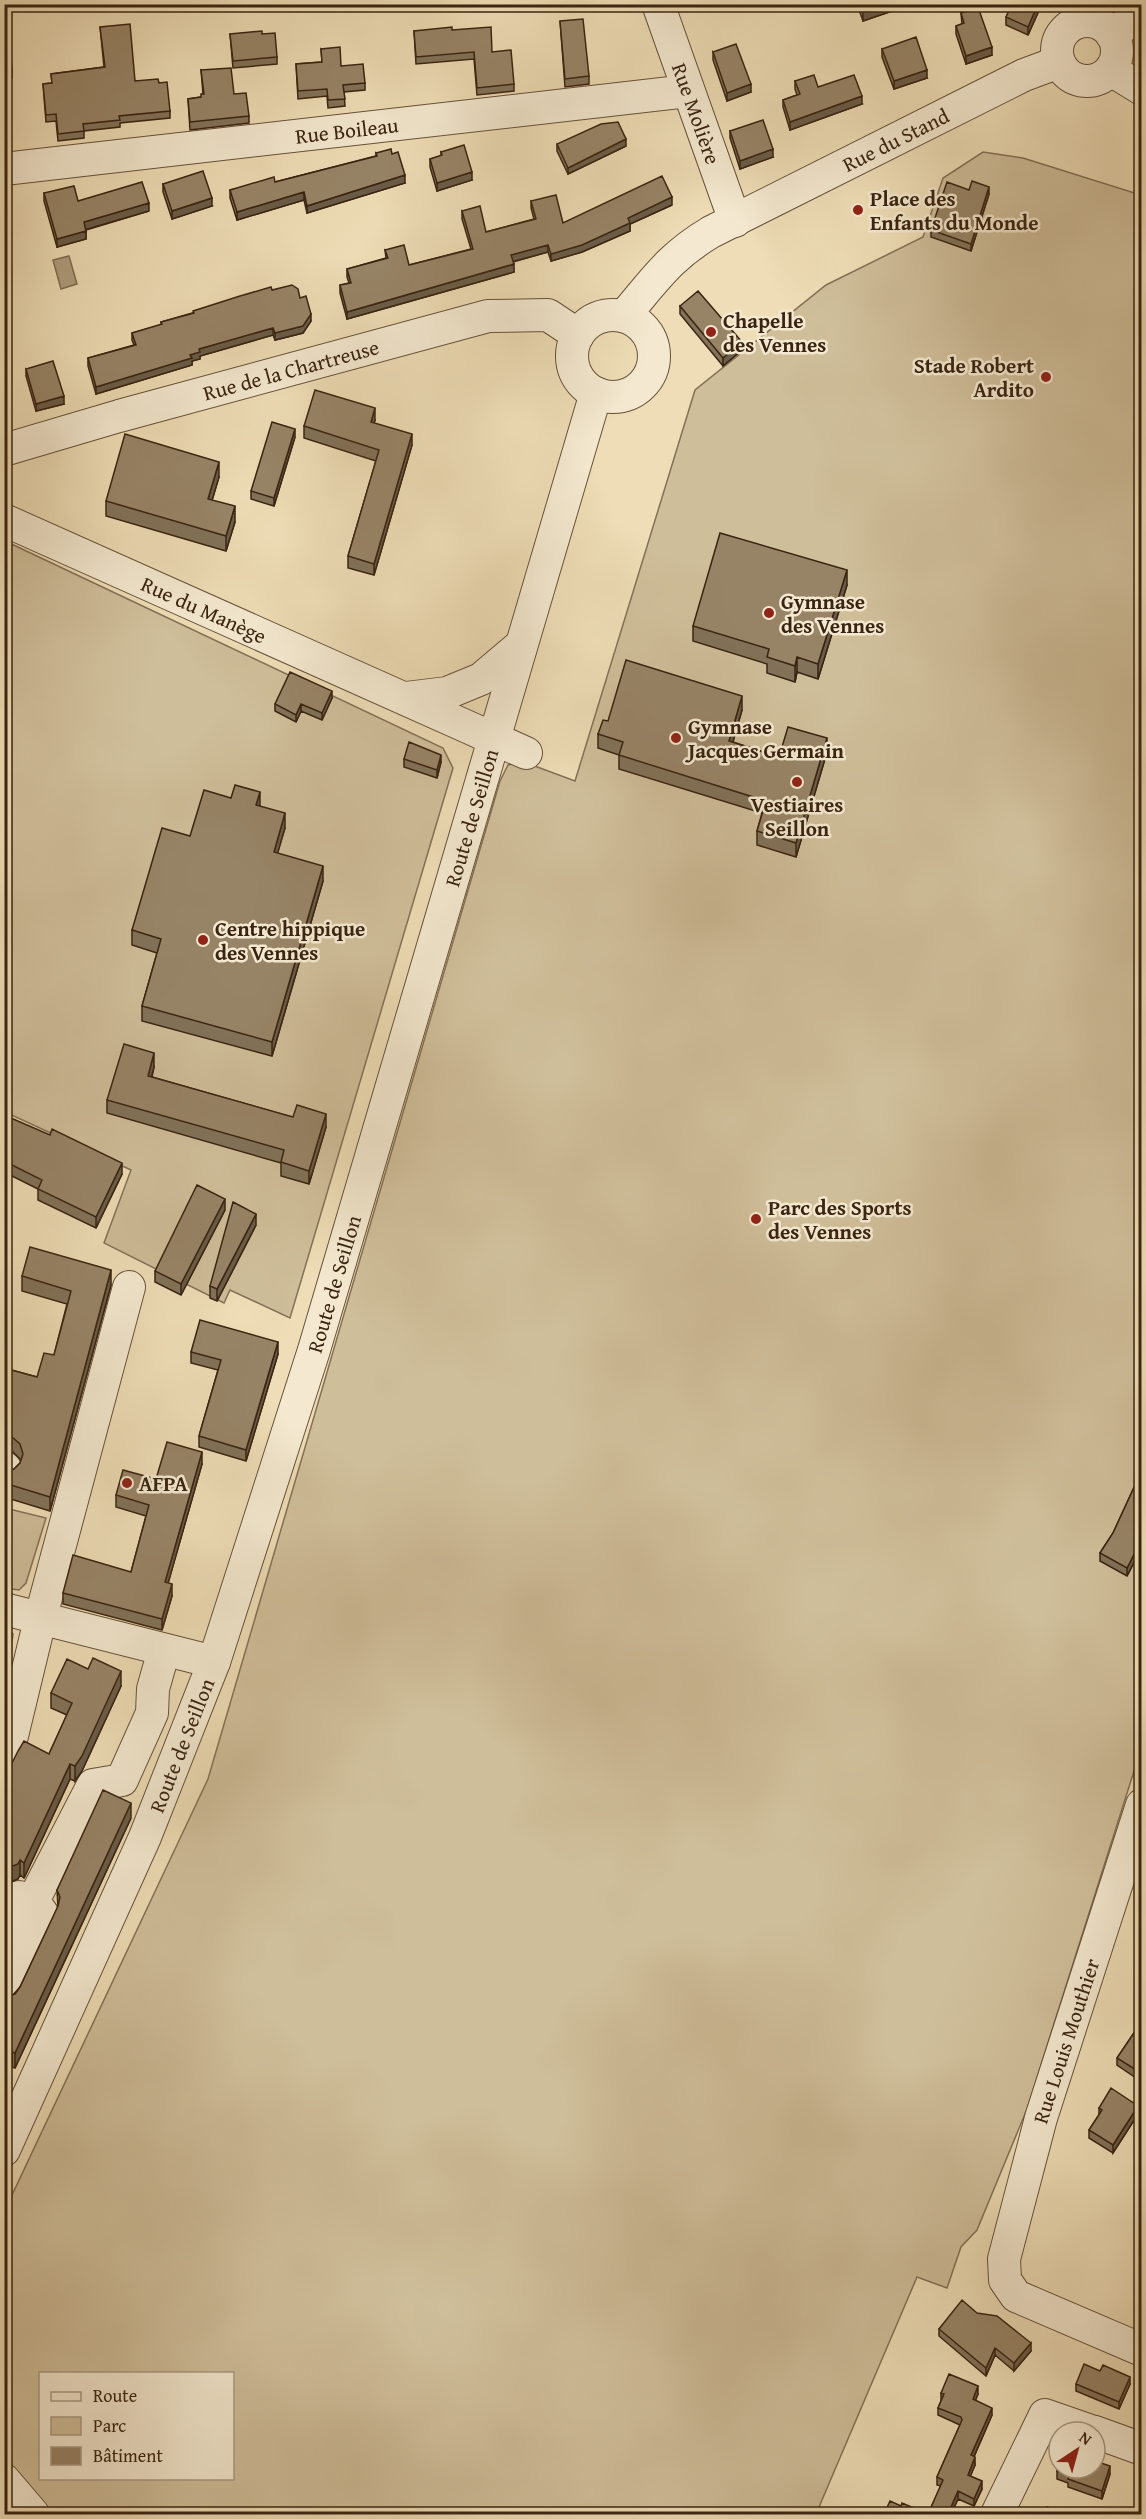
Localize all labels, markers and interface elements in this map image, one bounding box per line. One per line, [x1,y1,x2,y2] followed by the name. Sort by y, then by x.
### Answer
[664,58,729,168] street label: Rue Molière
[837,99,955,179] street label: Rue du Stand
[294,109,401,151] street label: Rue Boileau
[870,183,1038,238] place label: Place des Enfants du Monde
[851,203,865,217] marker: Place des Enfants du Monde
[723,305,826,360] place label: Chapelle des Vennes
[704,325,718,339] marker: Chapelle des Vennes
[199,331,382,408] street label: Rue de la Chartreuse
[914,350,1034,405] place label: Stade Robert Ardito
[1039,370,1053,384] marker: Stade Robert Ardito
[136,568,272,651] street label: Rue du Manège
[781,586,884,641] place label: Gymnase des Vennes
[762,606,776,620] marker: Gymnase des Vennes
[685,711,844,766] place label: Gymnase Jacques Germain
[669,731,683,745] marker: Gymnase Jacques Germain
[436,745,506,890] street label: Route de Seillon
[790,775,804,789] marker: Vestiaires Seillon
[751,789,843,844] place label: Vestiaires Seillon
[215,913,365,968] place label: Centre hippique des Vennes
[196,933,210,947] marker: Centre hippique des Vennes
[768,1192,911,1247] place label: Parc des Sports des Vennes
[299,1211,369,1356] street label: Route de Seillon
[749,1212,763,1226] marker: Parc des Sports des Vennes
[139,1468,188,1499] place label: AFPA
[120,1476,134,1490] marker: AFPA
[141,1673,222,1817] street label: Route de Seillon
[1025,1954,1107,2128] street label: Rue Louis Mouthier
[39,2372,234,2480] legend
[93,2382,137,2409] text: Route
[93,2412,126,2439] text: Parc
[1047,2420,1107,2480] north arrow
[1074,2425,1097,2451] text: N
[93,2442,163,2469] text: Bâtiment

